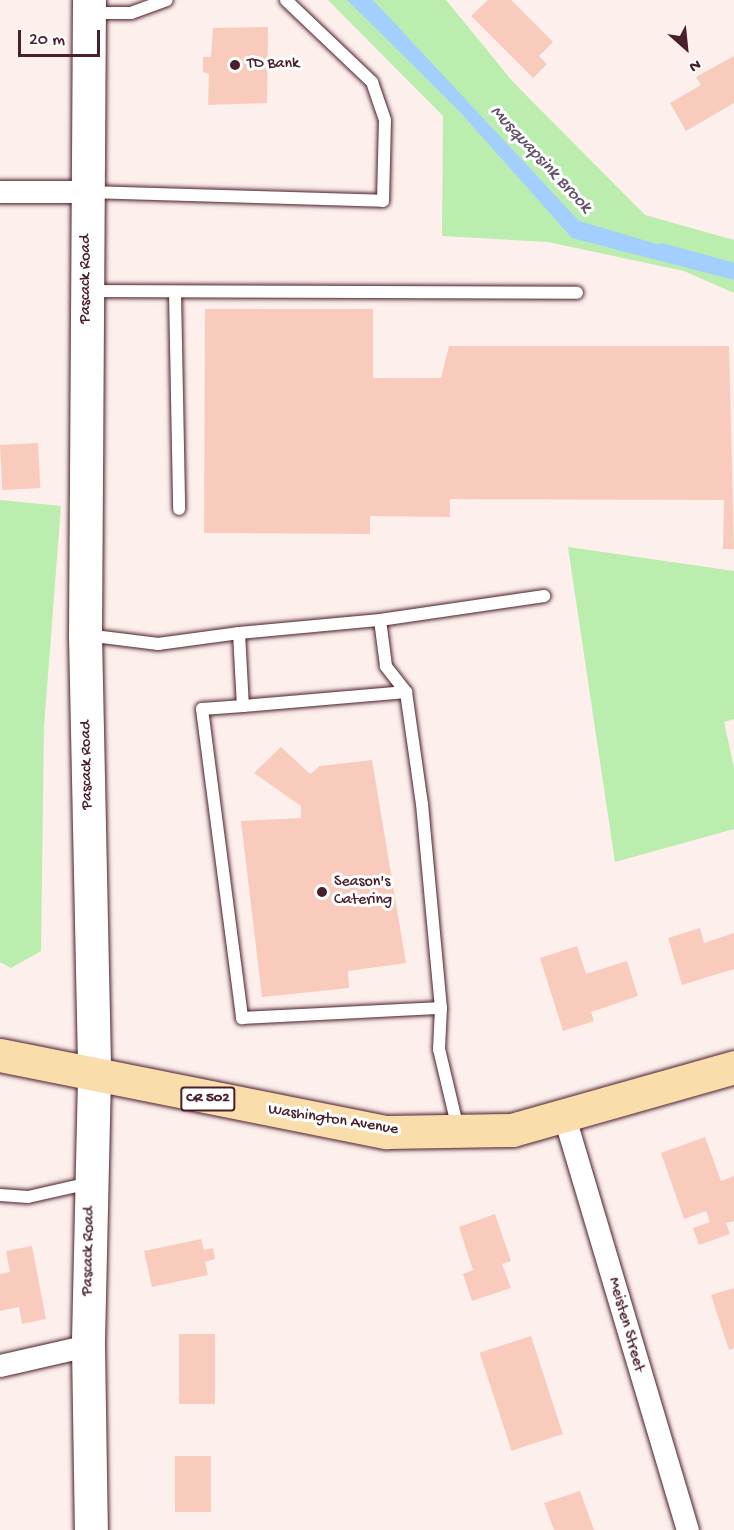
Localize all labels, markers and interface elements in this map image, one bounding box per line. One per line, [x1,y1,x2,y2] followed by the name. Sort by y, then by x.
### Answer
[21,18,104,56] scale bar
[656,18,716,78] north arrow
[29,30,65,51] text: 20 m
[685,54,703,75] text: N
[247,55,299,75] place label: TD Bank
[228,58,242,72] marker: TD Bank
[485,102,595,218] water label: Musquapsink Brook
[77,234,97,324] street label: Pascack Road
[78,720,98,810] street label: Pascack Road
[334,873,392,911] place label: Season's Catering
[315,885,329,899] marker: Season's Catering
[180,1087,236,1111] road number: CR 502
[267,1101,399,1141] street label: Washington Avenue
[80,1206,100,1296] street label: Pascack Road
[602,1275,648,1375] street label: Meisten Street

